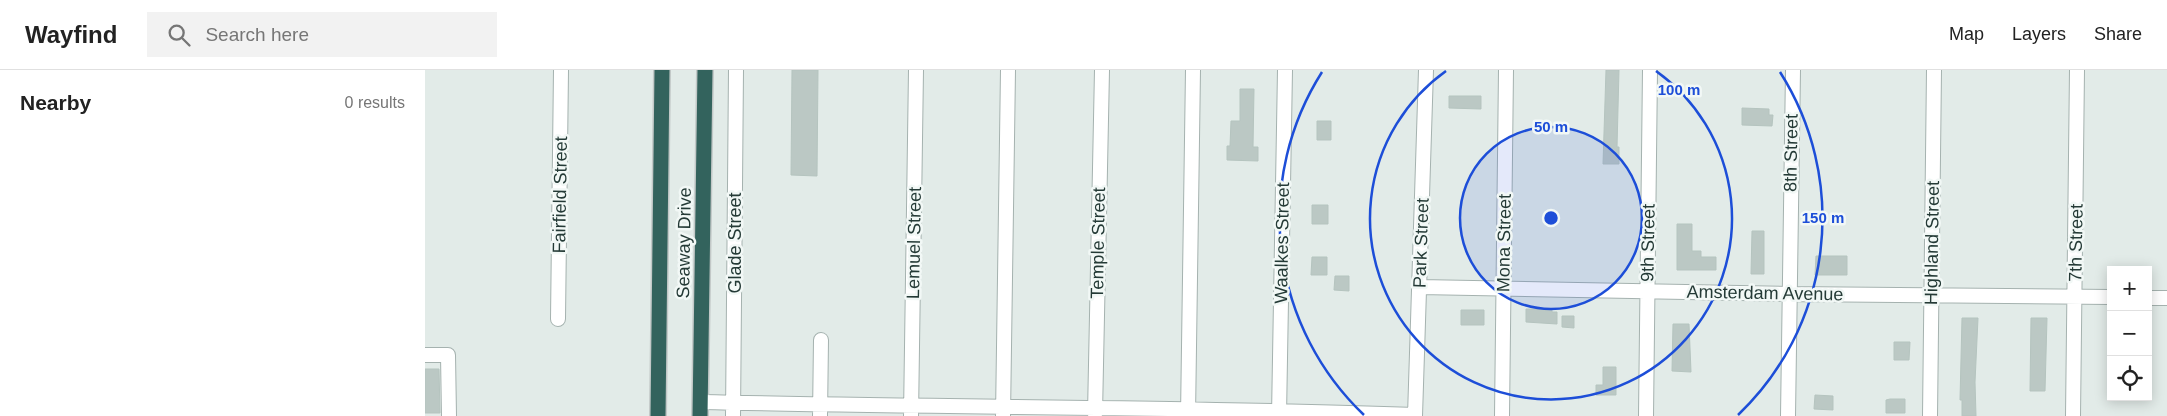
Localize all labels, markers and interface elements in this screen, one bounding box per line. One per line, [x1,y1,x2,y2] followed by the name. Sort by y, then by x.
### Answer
[147,12,497,57] search box
[25,21,117,48] text: Wayfind
[165,21,193,49] icon: search
[205,24,309,45] text: Search here
[1949,24,1984,44] text: Map
[2012,24,2066,44] text: Layers
[2094,24,2142,44] text: Share
[1658,81,1700,98] text: 100 m
[20,91,91,114] text: Nearby
[345,94,405,111] text: 0 results
[1780,114,1802,192] street label: 8th Street
[1534,118,1568,135] text: 50 m
[549,136,571,254] street label: Fairfield Street
[1921,181,1943,305] street label: Highland Street
[1271,182,1293,304] street label: Waalkes Street
[673,187,695,299] street label: Seaway Drive
[903,187,925,299] street label: Lemuel Street
[1087,187,1109,299] street label: Temple Street
[725,192,745,294] street label: Glade Street
[1493,194,1515,292] street label: Mona Street
[1409,198,1433,288] street label: Park Street
[1637,204,1659,282] street label: 9th Street
[2065,204,2087,282] street label: 7th Street
[1542,209,1560,227] centre of rings
[1802,209,1844,226] text: 150 m
[2107,266,2152,401] map controls
[2107,266,2152,311] button: +
[1686,282,1844,304] street label: Amsterdam Avenue
[2107,311,2152,356] button: −
[2107,356,2152,401] button: locate

